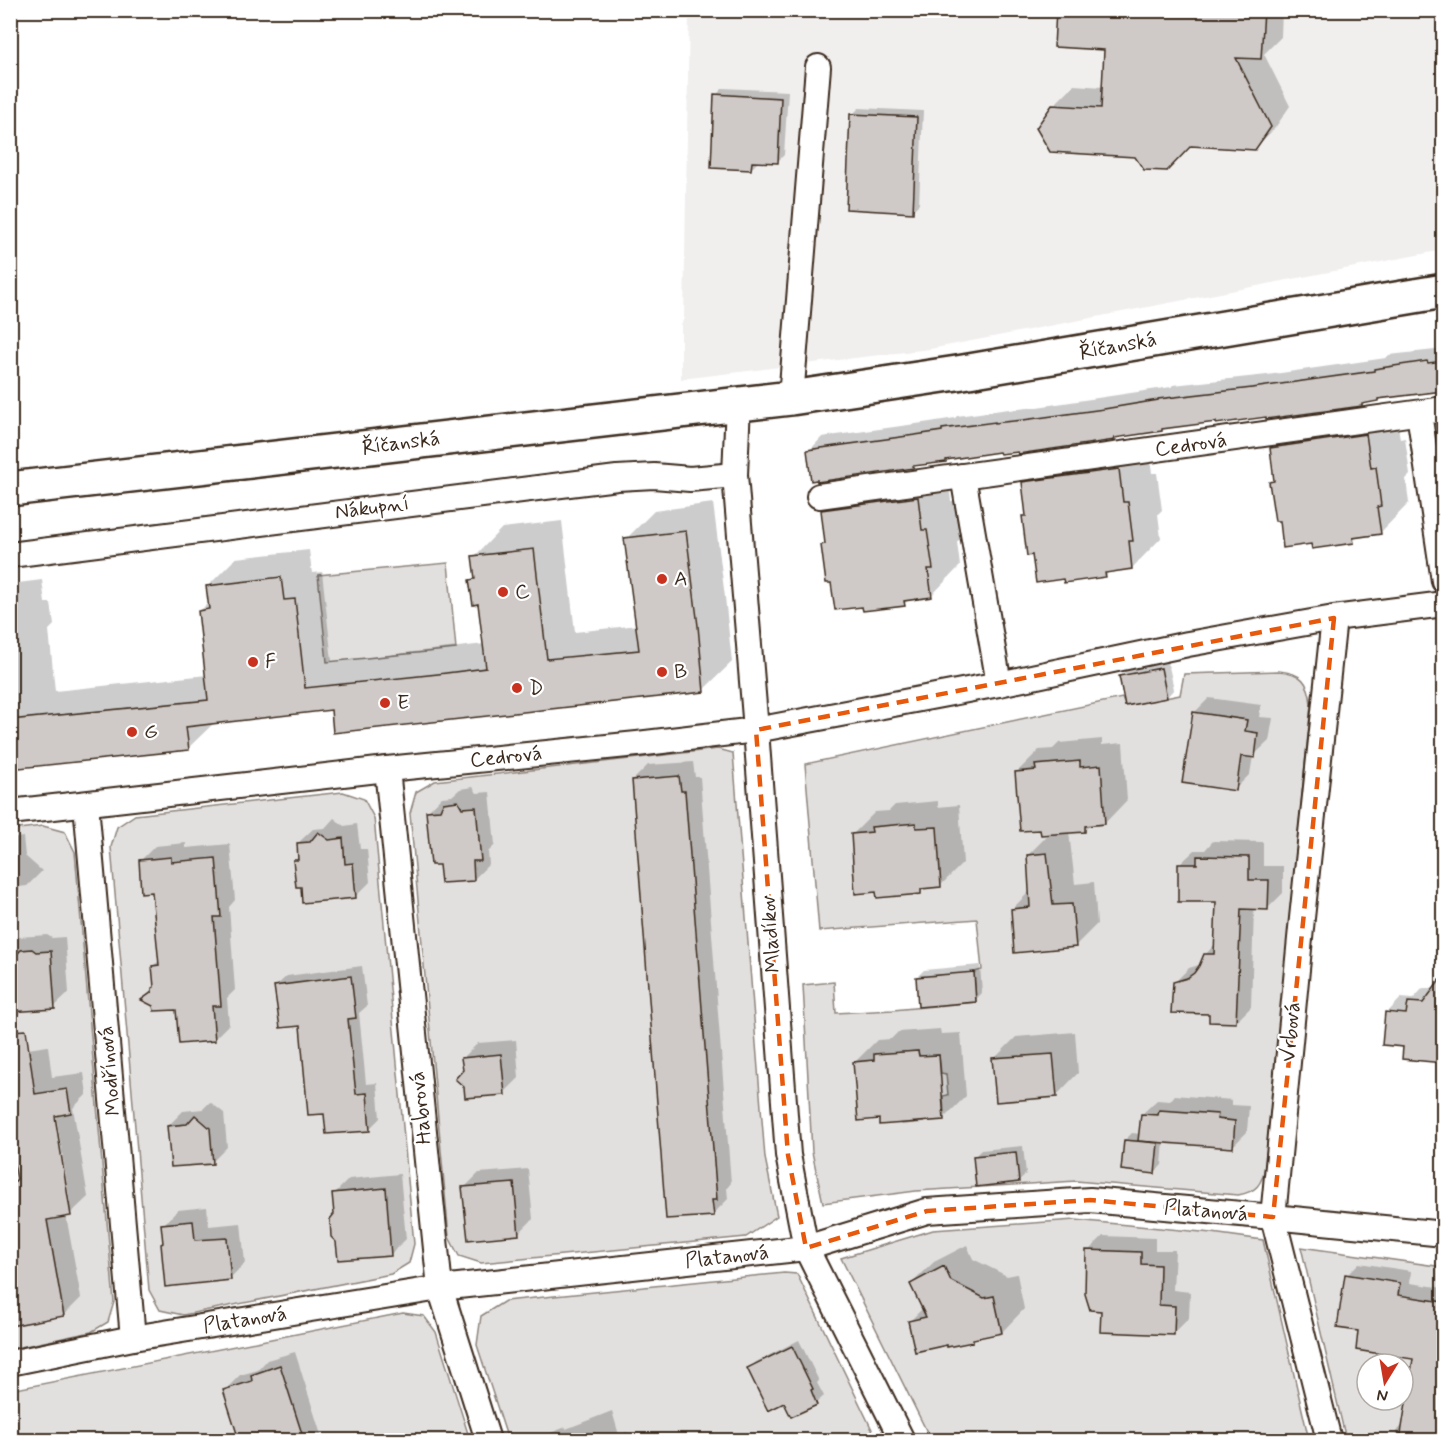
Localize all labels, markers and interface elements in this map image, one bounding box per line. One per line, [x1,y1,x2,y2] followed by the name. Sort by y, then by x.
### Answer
[1077,325,1159,367] street label: Říčanská
[360,424,442,462] street label: Říčanská
[1153,426,1229,464] street label: Cedrová
[333,490,411,526] street label: Nákupní
[674,565,688,593] place label: A
[655,572,669,586] marker: A
[515,578,530,606] place label: C
[496,585,510,599] marker: C
[265,648,276,676] place label: F
[246,655,260,669] marker: F
[674,658,687,686] place label: B
[655,665,669,679] marker: B
[529,674,543,702] place label: D
[510,681,524,695] marker: D
[397,689,409,717] place label: E
[378,696,392,710] marker: E
[144,718,158,746] place label: G
[125,725,139,739] marker: G
[469,739,543,775] street label: Cedrová
[754,894,788,974] street label: Mladíkov
[1274,1001,1308,1063] street label: Vrbová
[92,1025,128,1117] street label: Modřínová
[403,1070,439,1146] street label: Habrová
[1163,1193,1249,1229] street label: Platanová
[684,1239,770,1275] street label: Platanová
[201,1300,289,1340] street label: Platanová
[1355,1352,1415,1412] north arrow
[1375,1384,1390,1407] text: N

